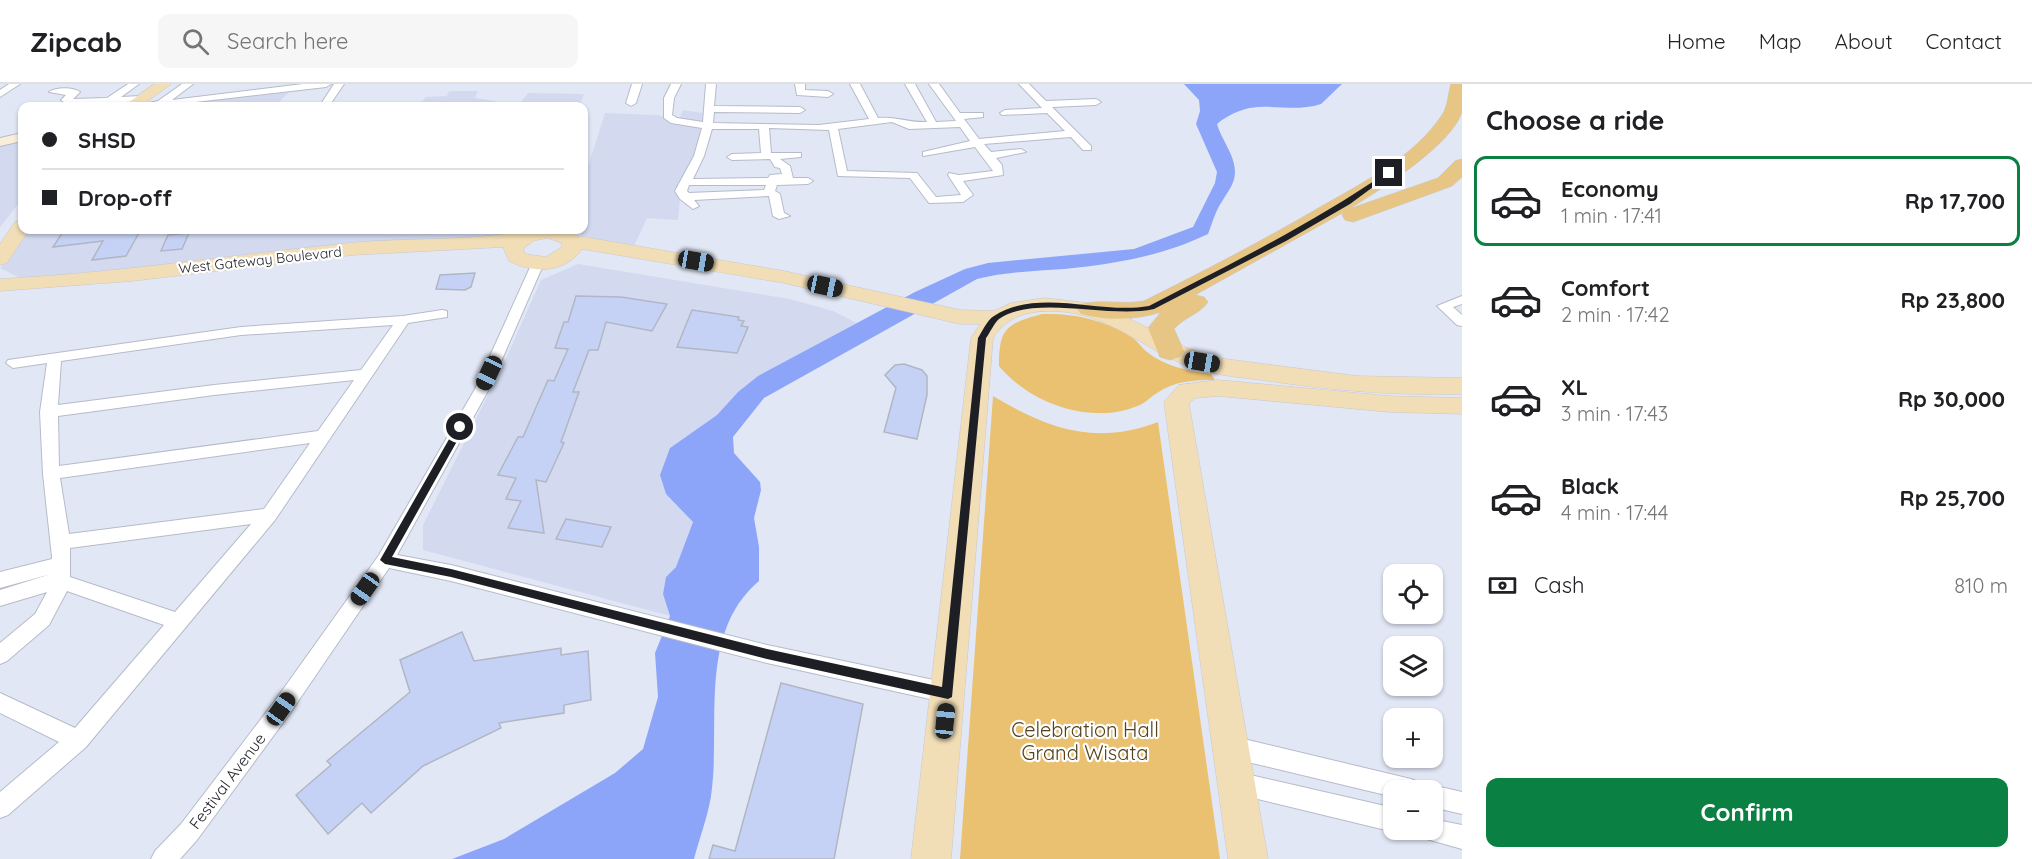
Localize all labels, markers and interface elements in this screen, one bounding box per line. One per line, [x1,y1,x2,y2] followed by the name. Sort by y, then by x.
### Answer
[158,14,578,68] search box
[30,24,122,59] text: Zipcab
[179,25,212,58] icon: search
[227,27,349,55] text: Search here
[1667,28,1726,54] text: Home
[1759,28,1802,54] text: Map
[1835,28,1893,54] text: About
[1926,28,2002,54] text: Contact
[1486,103,1664,137] text: Choose a ride
[78,126,136,154] text: SHSD
[1375,159,1402,186] route end
[1489,174,1543,228] icon: car
[1561,175,1659,203] text: Economy
[78,184,172,212] text: Drop-off
[1905,187,2005,215] text: Rp 17,700
[1561,203,1662,228] text: 1 min · 17:41
[177,242,343,278] street label: West Gateway Boulevard
[677,249,715,273] car
[806,273,844,299] car
[1489,273,1543,327] icon: car
[1561,274,1650,302] text: Comfort
[1900,286,2005,314] text: Rp 23,800
[1561,302,1669,327] text: 2 min · 17:42
[1183,350,1221,374] car
[473,353,505,393] car
[1489,372,1543,426] icon: car
[1561,373,1588,401] text: XL
[1898,385,2005,413] text: Rp 30,000
[1561,401,1668,426] text: 3 min · 17:43
[446,413,473,440] route start
[1489,471,1543,525] icon: car
[1561,472,1619,500] text: Black
[1900,484,2005,512] text: Rp 25,700
[1561,500,1668,525] text: 4 min · 17:44
[1383,564,1443,840] map controls
[1383,564,1443,624] button: locate
[347,569,383,609] car
[1486,569,1519,602] icon: cash
[1534,571,1585,599] text: Cash
[1954,573,2008,598] text: 810 m
[1383,636,1443,696] button: layers
[263,689,299,729] car
[934,702,956,740] car
[1383,708,1443,768] button: +
[1011,717,1159,765] park label: Celebration Hall Grand Wisata
[184,729,270,833] street label: Festival Avenue
[1486,778,2008,847] button: Confirm
[1383,780,1443,840] button: −

